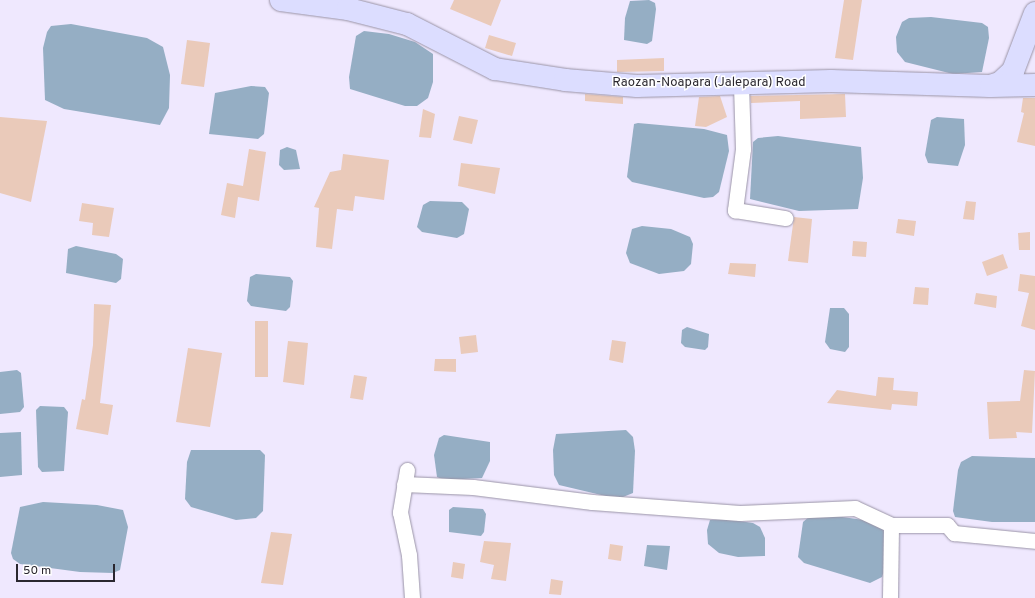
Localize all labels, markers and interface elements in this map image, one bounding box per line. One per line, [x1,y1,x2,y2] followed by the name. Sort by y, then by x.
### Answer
[612,75,806,91] street label: Raozan-Noapara (Jalepara) Road
[18,556,117,582] scale bar
[23,563,51,579] text: 50 m

